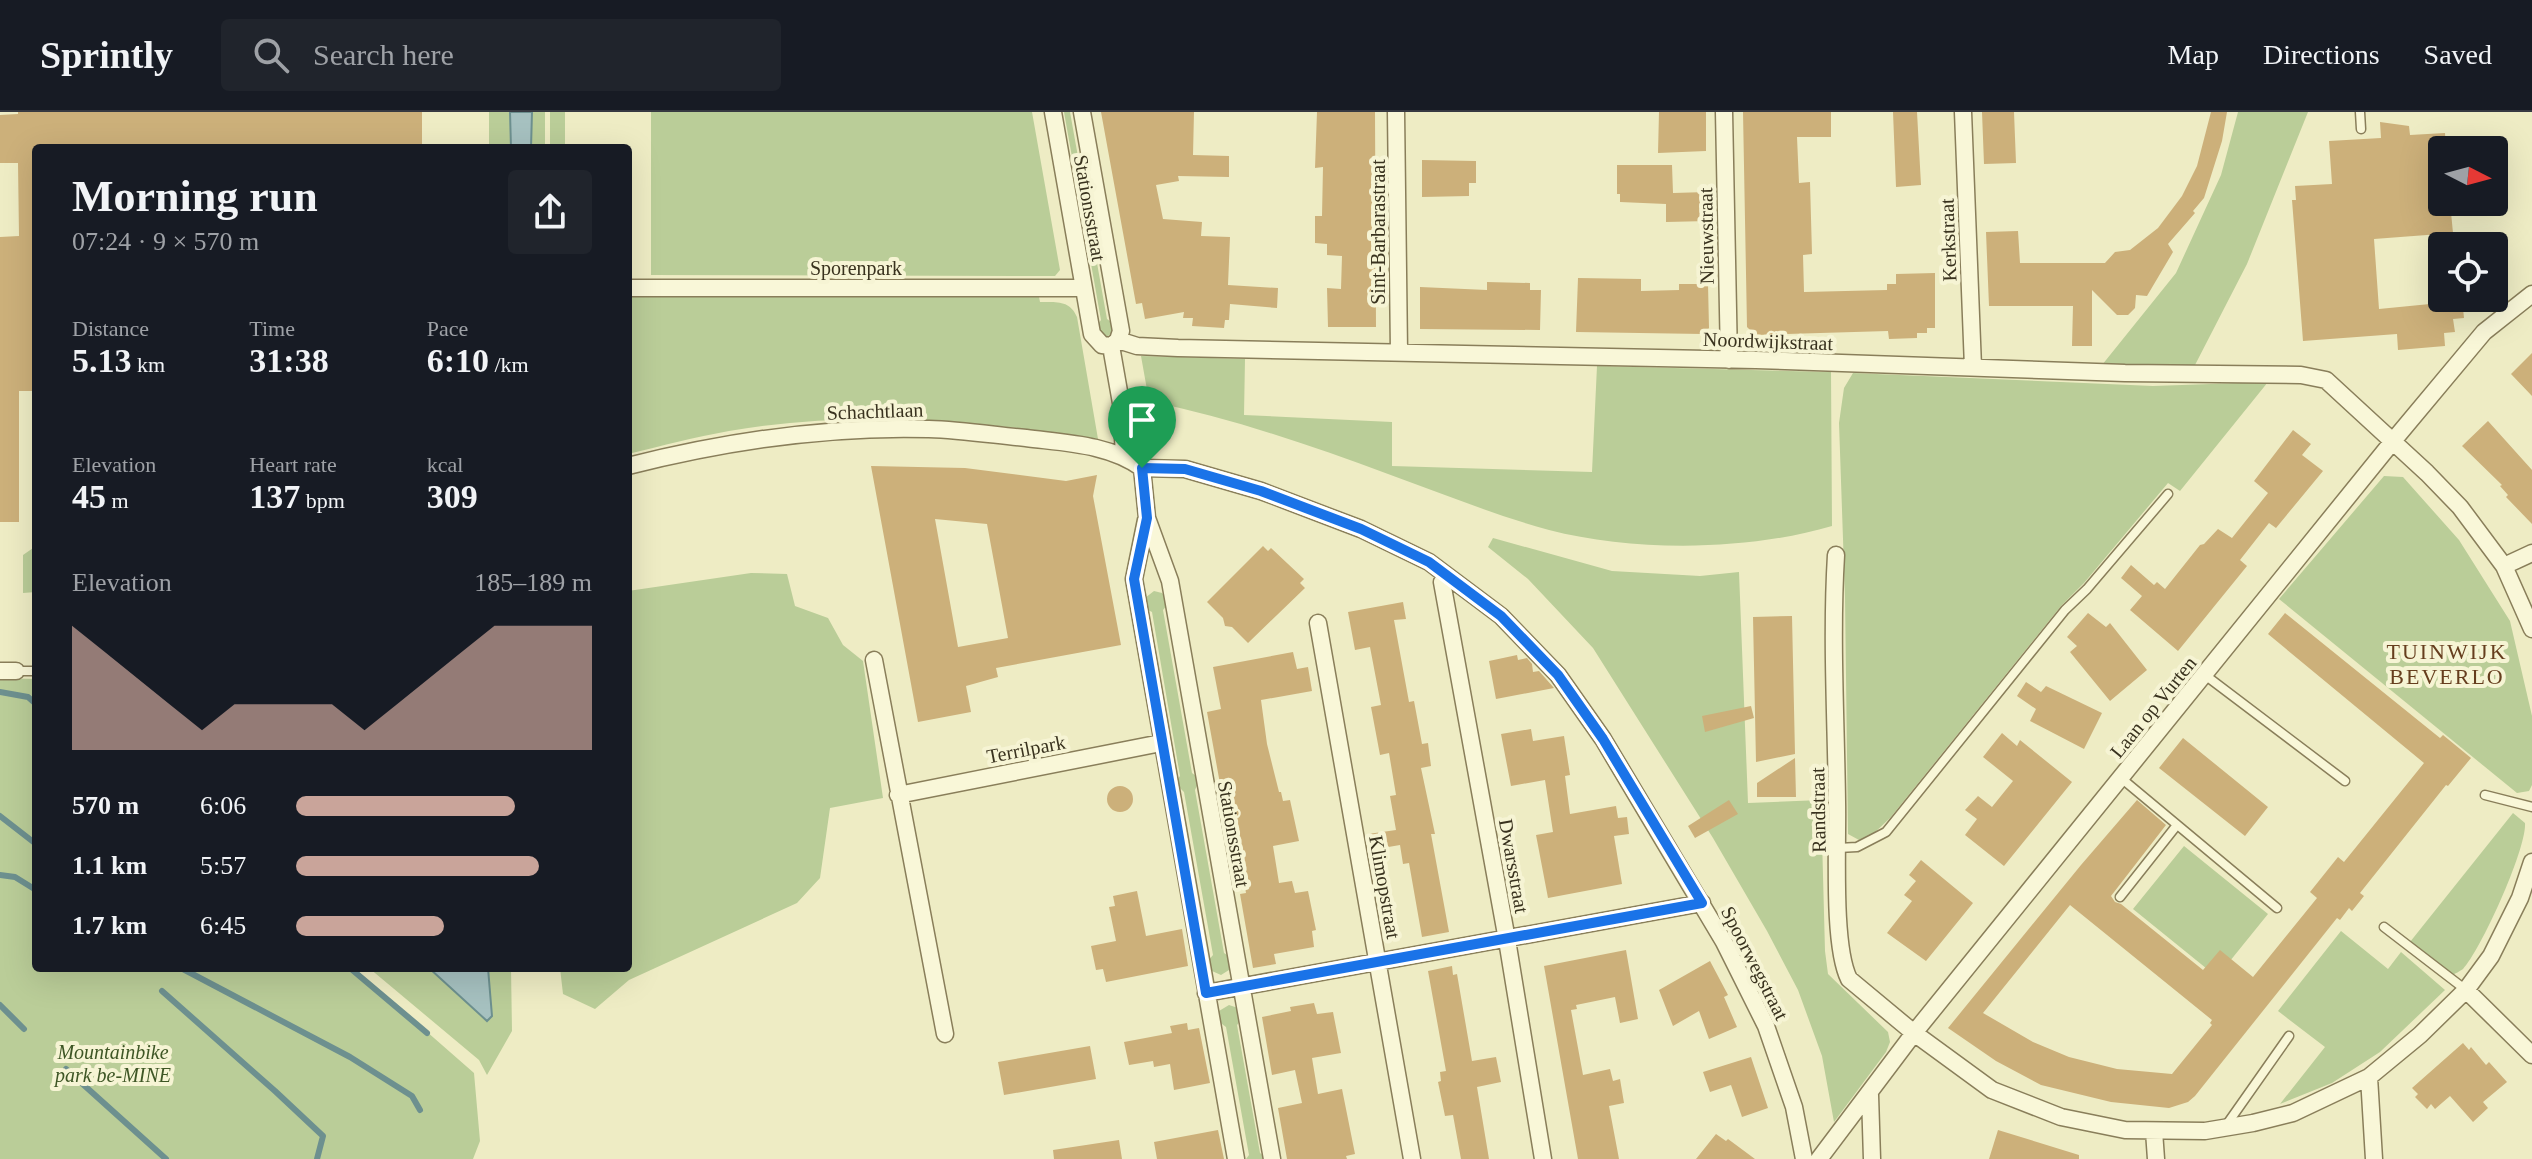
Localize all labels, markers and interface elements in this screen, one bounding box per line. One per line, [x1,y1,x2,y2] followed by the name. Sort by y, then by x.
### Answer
[221,19,781,91] search box
[249,33,293,77] icon: search
[40,34,173,76] text: Sprintly
[313,38,454,71] text: Search here
[2168,39,2219,70] text: Map
[2263,39,2380,70] text: Directions
[2424,39,2492,70] text: Saved
[2428,136,2508,216] north arrow
[2428,136,2508,312] map controls
[1070,153,1110,263] street label: Stationsstraat
[1367,159,1389,305] street label: Sint-Barbarastraat
[508,170,592,254] button: share
[72,172,318,221] text: Morning run
[1694,187,1718,285] street label: Nieuwstraat
[1936,198,1960,282] street label: Kerkstraat
[72,227,259,256] text: 07:24 · 9 × 570 m
[2428,232,2508,312] button: locate
[810,257,902,280] street label: Sporenpark
[72,316,149,341] text: Distance
[249,316,295,341] text: Time
[427,316,468,341] text: Pace
[1703,328,1834,355] street label: Noordwijkstraat
[72,342,132,379] text: 5.13
[249,342,329,379] text: 31:38
[427,342,489,379] text: 6:10
[132,352,165,377] text: km
[489,352,529,377] text: /km
[1108,386,1176,468] pin
[826,398,924,424] street label: Schachtlaan
[1120,398,1164,442] icon: arrive
[72,452,156,477] text: Elevation
[249,452,337,477] text: Heart rate
[427,452,463,477] text: kcal
[72,478,106,515] text: 45
[249,478,300,515] text: 137
[427,478,478,515] text: 309
[106,488,129,513] text: m
[300,488,345,513] text: bpm
[72,568,172,597] text: Elevation
[474,568,592,597] text: 185–189 m
[2386,639,2508,689] district label: TUINWIJK BEVERLO
[2105,652,2201,763] street label: Laan op Vurten
[985,731,1067,768] street label: Terrilpark
[1806,767,1830,853] street label: Randstraat
[1214,779,1254,889] street label: Stationsstraat
[72,791,139,820] text: 570 m
[200,791,246,820] text: 6:06
[1495,817,1533,915] street label: Dwarsstraat
[1364,834,1405,941] street label: Klimopstraat
[72,851,147,880] text: 1.1 km
[200,851,246,880] text: 5:57
[1716,903,1793,1024] street label: Spoorwegstraat
[72,911,147,940] text: 1.7 km
[200,911,246,940] text: 6:45
[53,1041,171,1087] park label: Mountainbike park be-MINE

